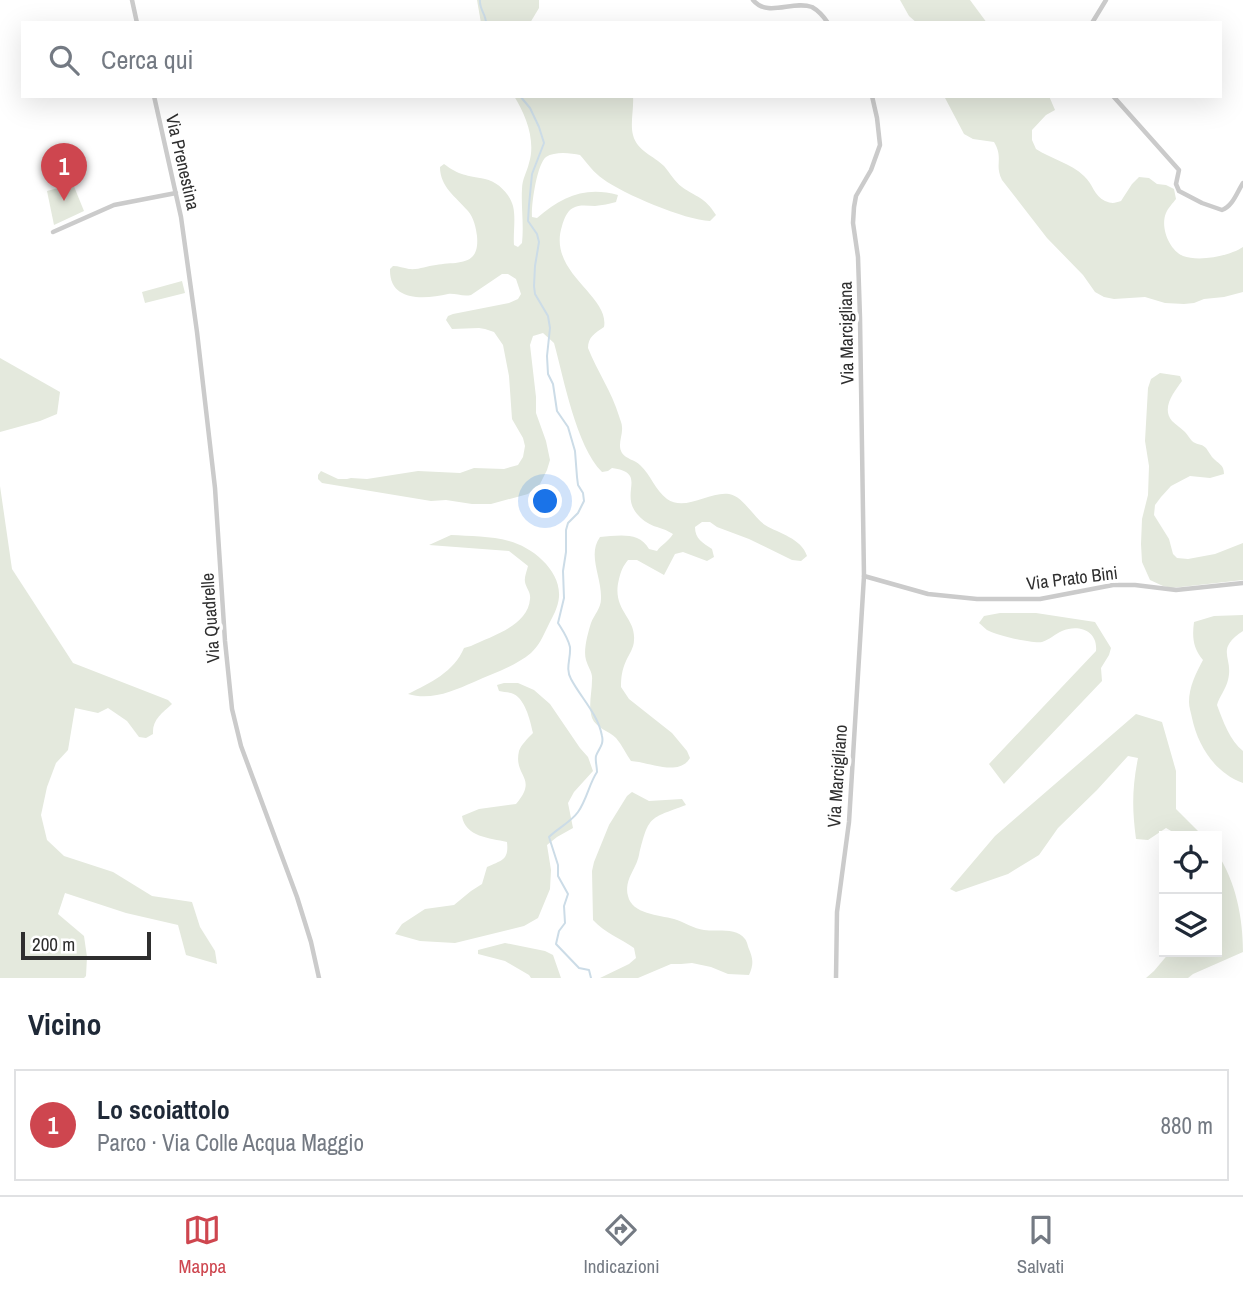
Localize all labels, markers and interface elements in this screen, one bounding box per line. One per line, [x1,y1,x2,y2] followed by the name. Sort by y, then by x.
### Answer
[21,21,1222,98] search box
[45,41,83,79] icon: search
[101,42,193,77] text: Cerca qui
[160,112,206,212] street label: Via Prenestina
[41,143,87,201] pin: 1
[833,281,859,385] street label: Via Marcigliana
[528,484,562,518] your location
[1025,560,1119,596] street label: Via Prato Bini
[194,572,226,664] street label: Via Quadrelle
[821,724,853,828] street label: Via Marcigliano
[1159,831,1222,957] map controls
[1159,831,1222,894] button: locate
[1159,894,1222,957] button: layers
[21,929,150,961] scale bar
[32,931,75,957] text: 200 m
[28,1004,101,1044] text: Vicino
[97,1092,230,1127] text: Lo scoiattolo
[48,1110,58,1141] text: 1
[1161,1110,1213,1141] text: 880 m
[97,1127,364,1158] text: Parco · Via Colle Acqua Maggio
[179,1211,226,1279] tab: Mappa
[583,1211,660,1279] tab: Indicazioni
[1017,1211,1064,1279] tab: Salvati

